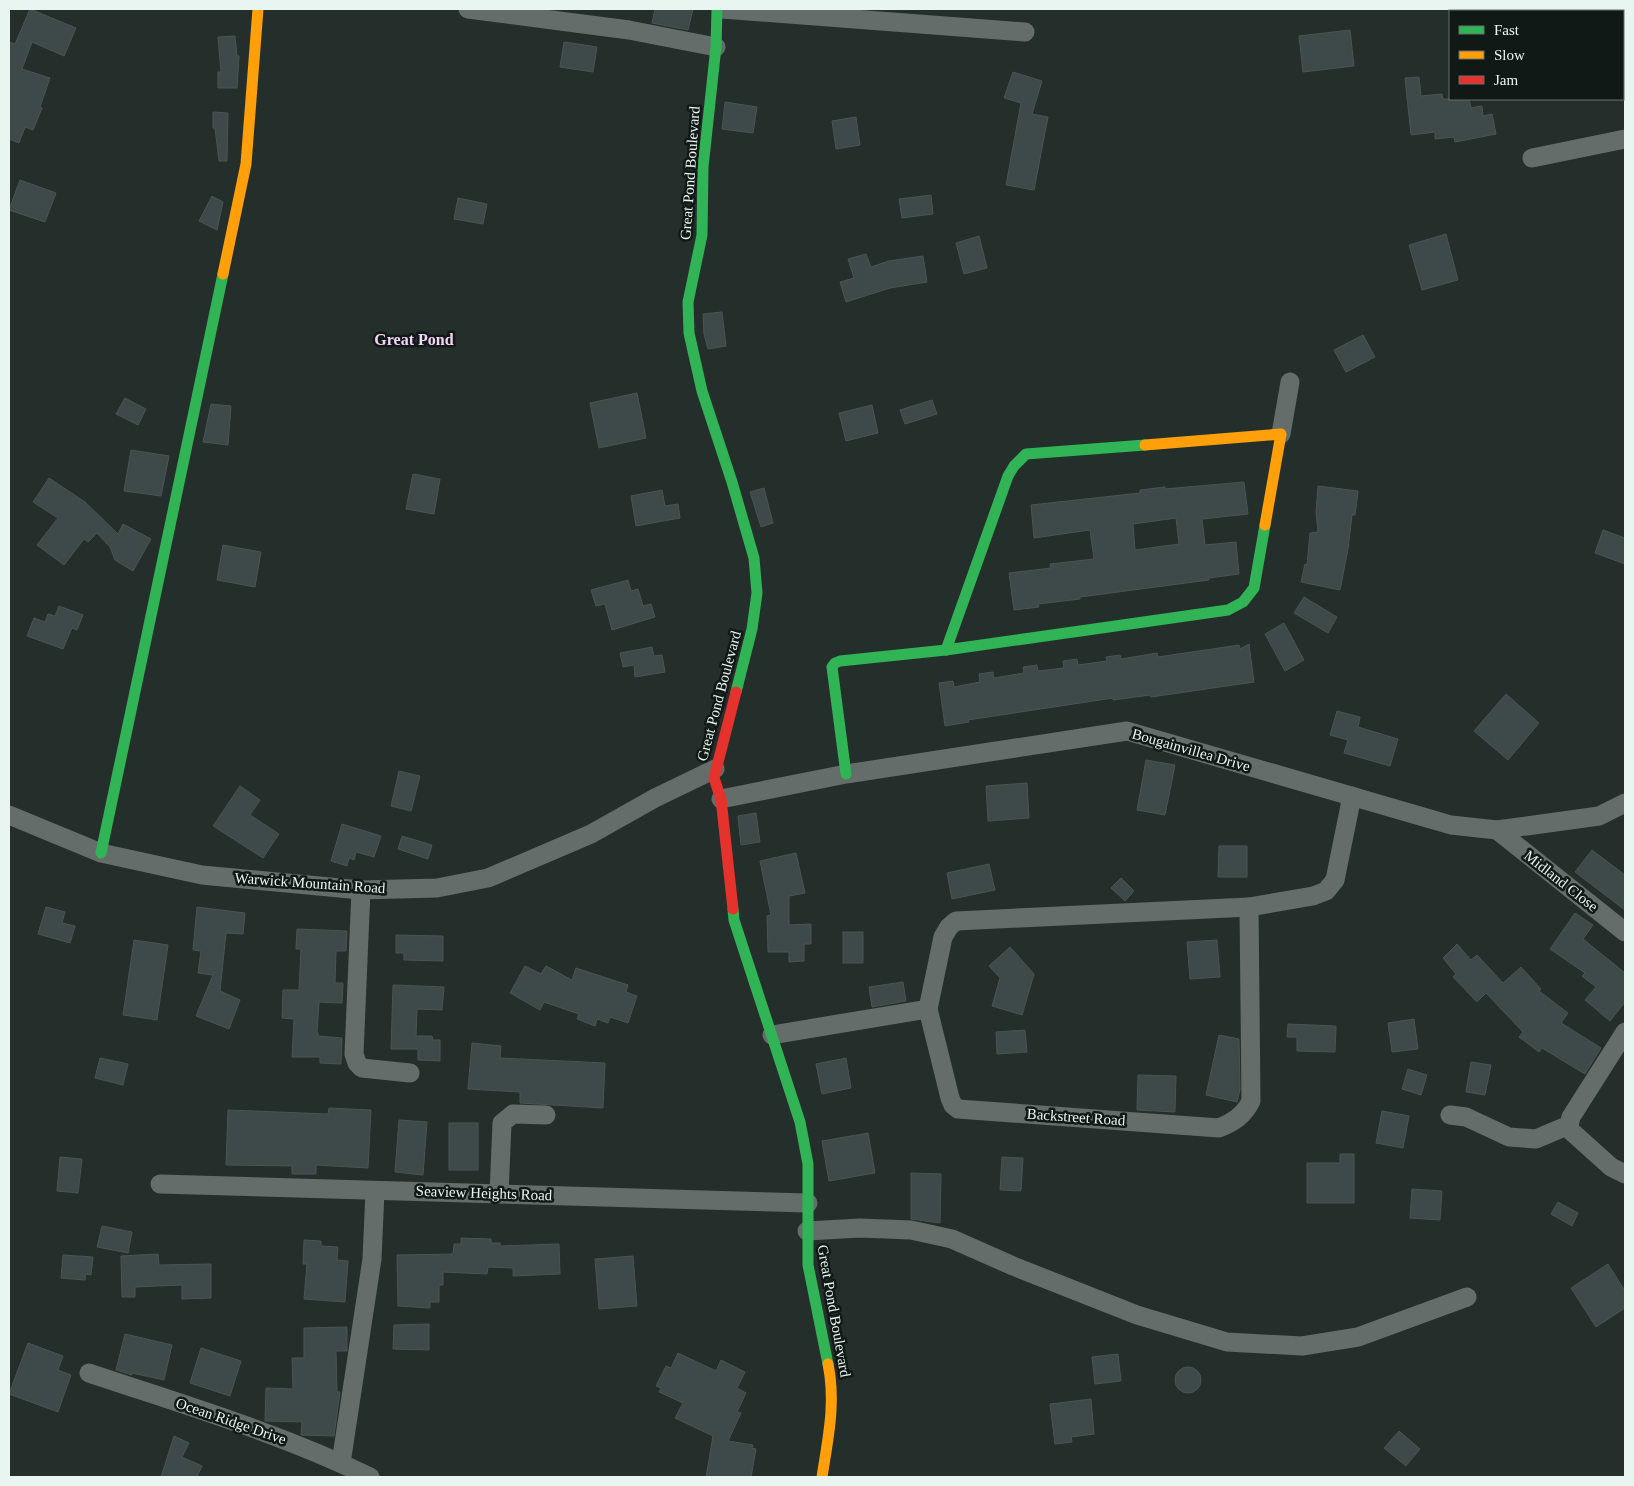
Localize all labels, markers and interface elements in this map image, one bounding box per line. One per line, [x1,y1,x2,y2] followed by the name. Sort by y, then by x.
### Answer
[1449,10,1624,100] legend
[1494,22,1520,38] text: Fast
[1494,47,1525,63] text: Slow
[1494,72,1518,88] text: Jam
[677,105,703,240] street label: Great Pond Boulevard
[374,331,454,348] district label: Great Pond
[694,629,744,763] street label: Great Pond Boulevard
[1130,725,1252,775] street label: Bougainvillea Drive
[1521,847,1601,915] street label: Midland Close
[234,870,386,896] street label: Warwick Mountain Road
[1026,1106,1126,1128] street label: Backstreet Road
[415,1183,553,1203] street label: Seaview Heights Road
[814,1244,854,1379] street label: Great Pond Boulevard
[174,1395,289,1448] street label: Ocean Ridge Drive

